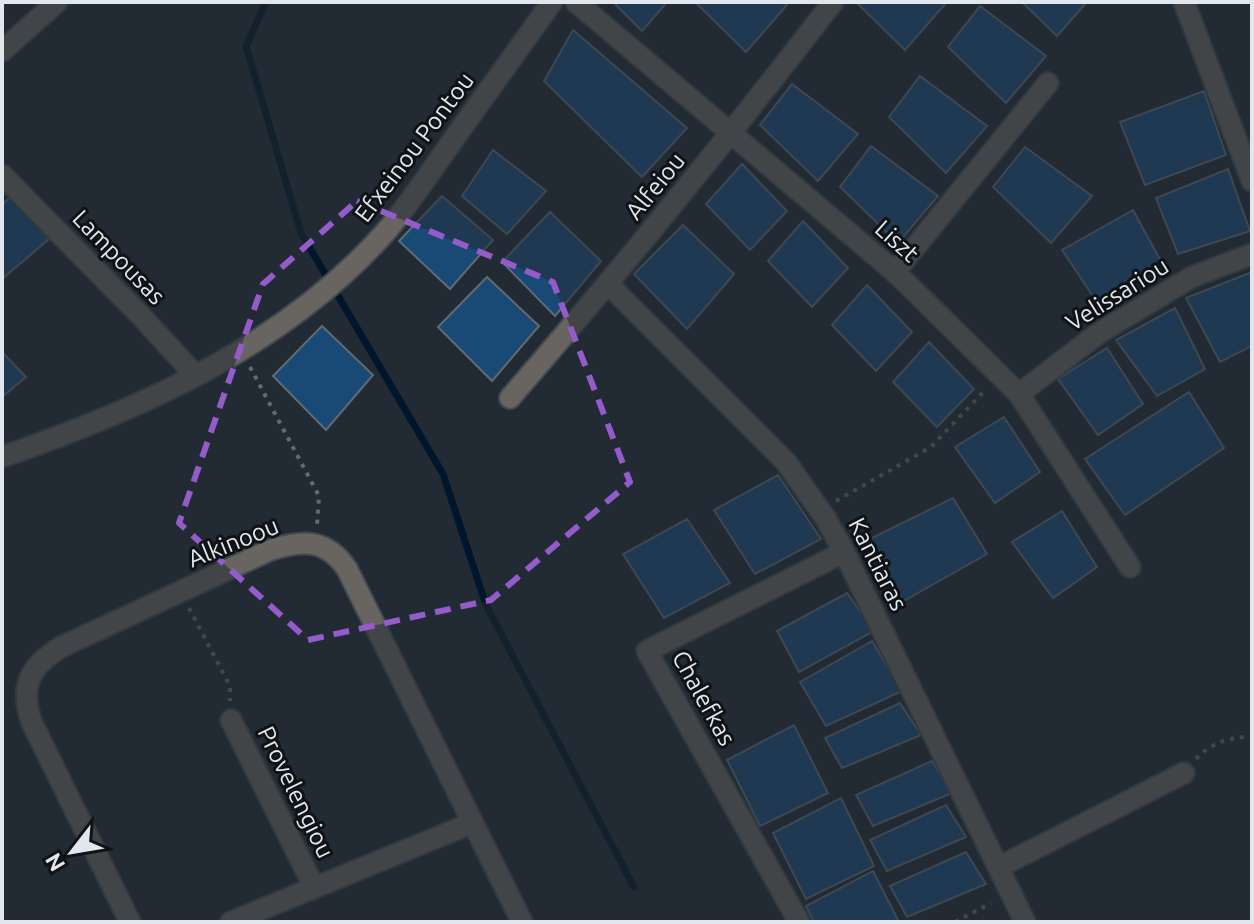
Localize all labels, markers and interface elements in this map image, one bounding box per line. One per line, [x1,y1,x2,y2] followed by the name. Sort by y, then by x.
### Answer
[349,67,479,227] street label: Efxeinou Pontou
[620,147,690,225] street label: Alfeiou
[68,204,170,310] street label: Lampousas
[870,215,925,268] street label: Liszt
[1061,252,1173,336] street label: Velissariou
[184,512,282,572] street label: Alkinoou
[843,513,913,615] street label: Kantiaras
[667,646,741,750] street label: Chalefkas
[253,722,339,862] street label: Provelengiou
[32,812,112,892] north arrow
[39,849,69,876] text: N

